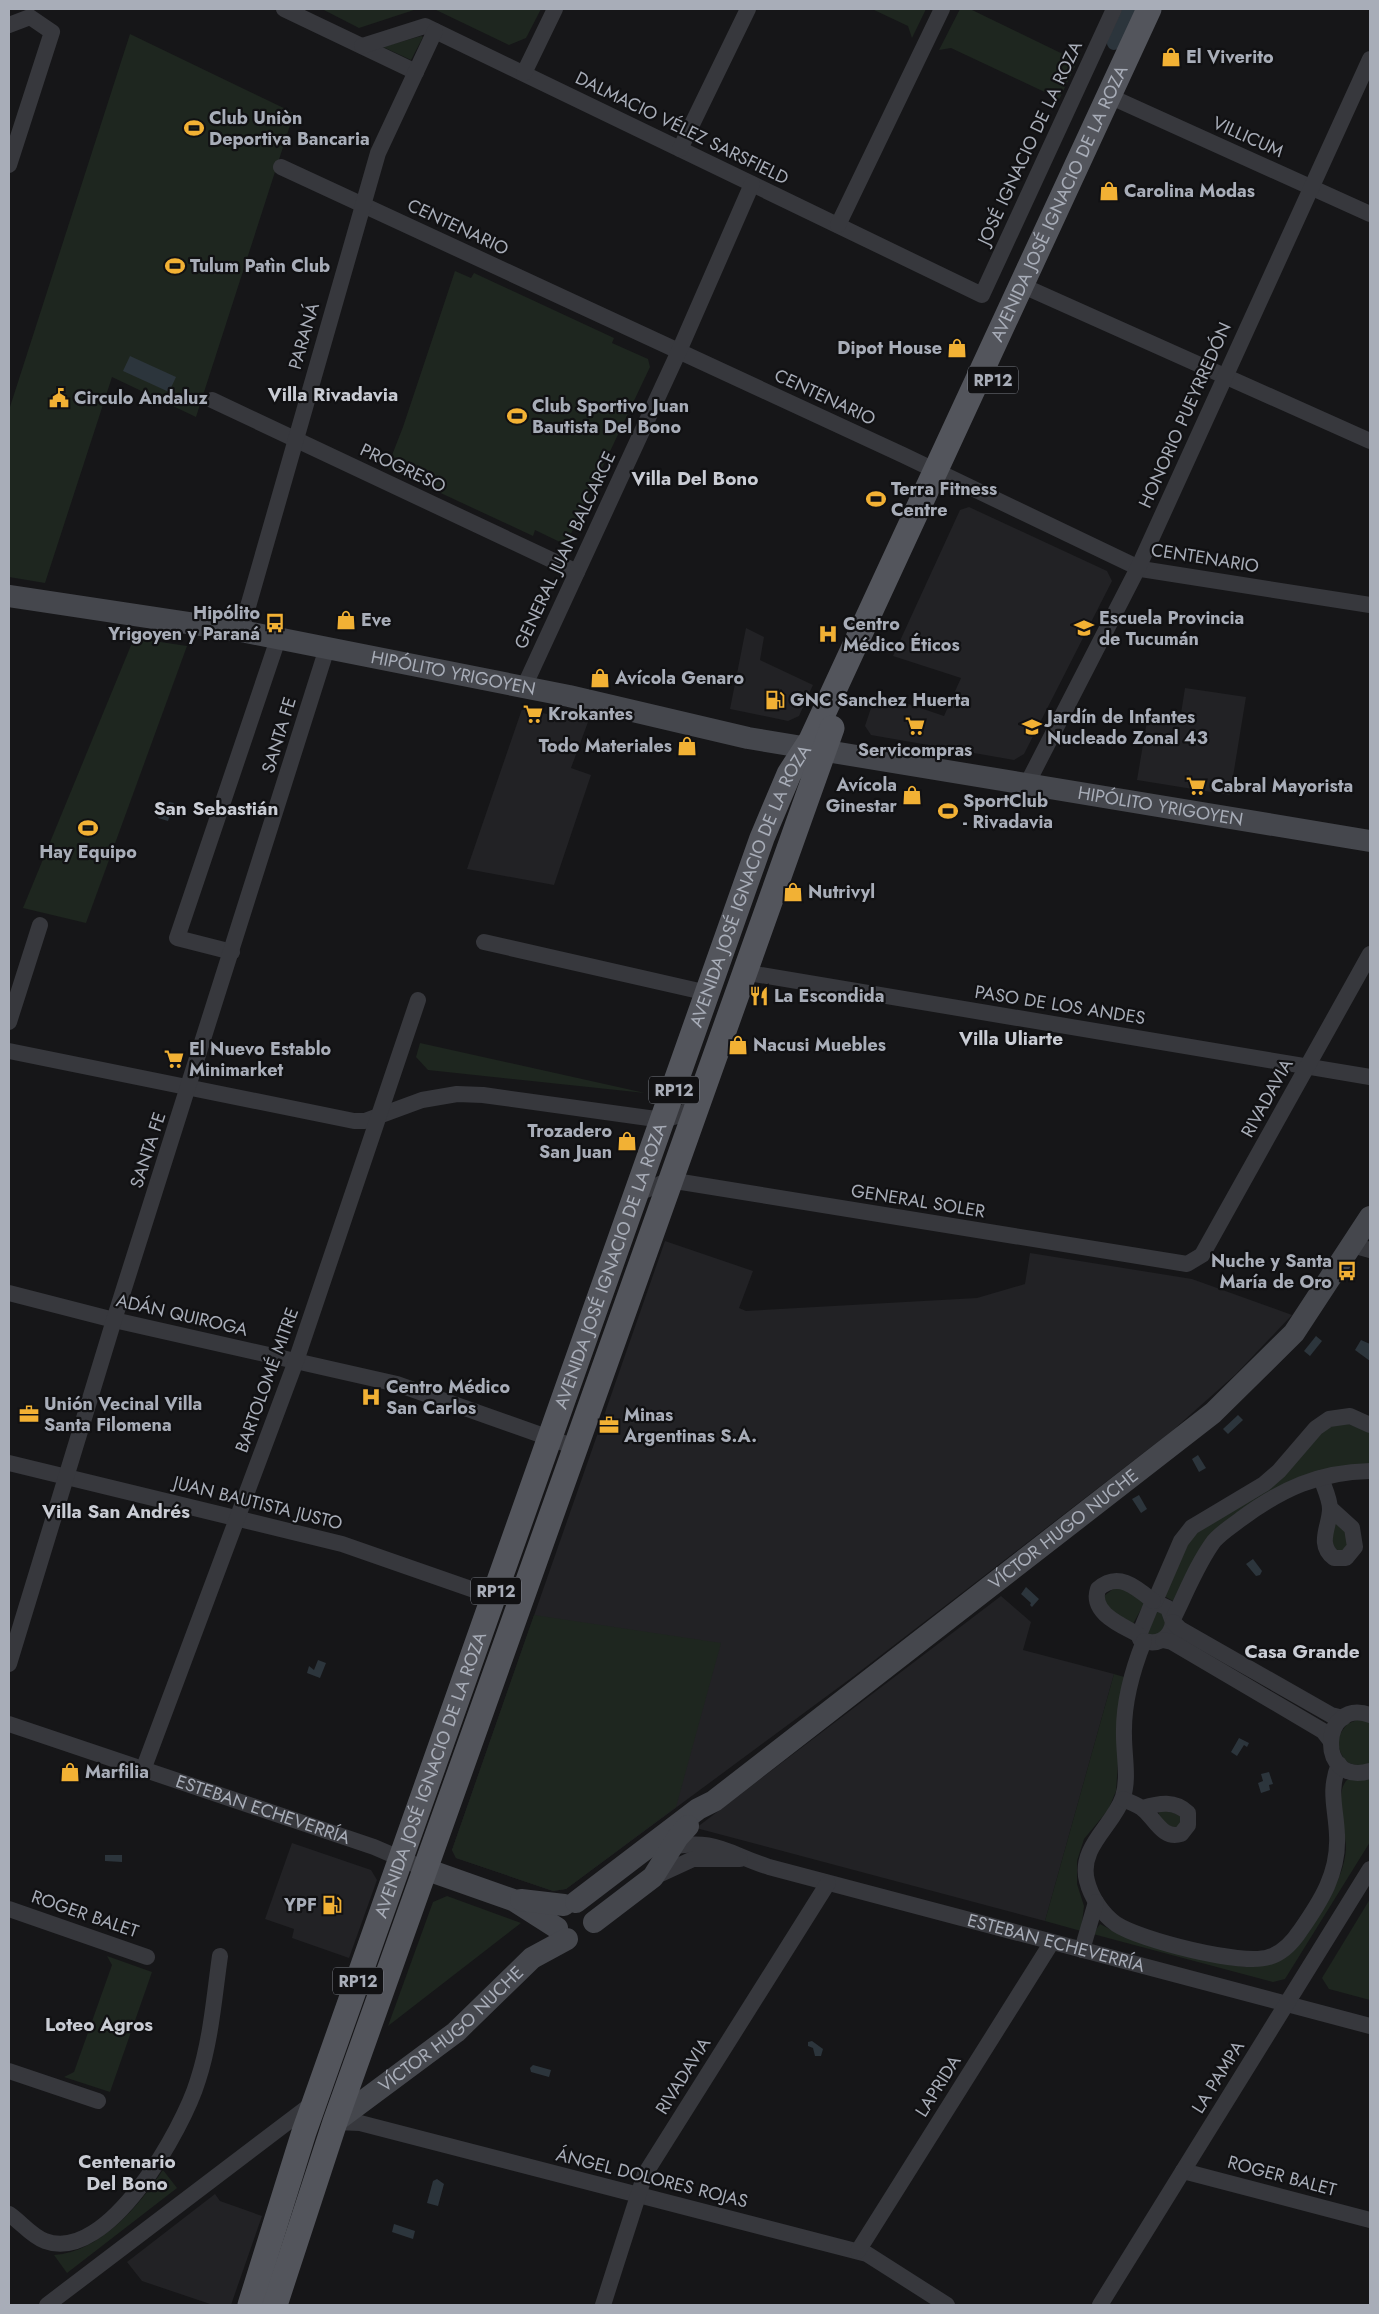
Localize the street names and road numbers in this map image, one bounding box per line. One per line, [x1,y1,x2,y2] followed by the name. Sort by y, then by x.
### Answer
[970,37,1089,251] street label: JOSÉ IGNACIO DE LA ROZA
[984,61,1134,346] street label: AVENIDA JOSÉ IGNACIO DE LA ROZA
[571,65,793,191] street label: DALMACIO VÉLEZ SARSFIELD
[1208,110,1288,164] street label: VILLICUM
[403,192,513,262] street label: CENTENARIO
[282,299,326,372] street label: PARANÁ
[1132,318,1238,512] street label: HONORIO PUEYRREDÓN
[770,362,880,432] street label: CENTENARIO
[968,366,1018,394] road number: RP12
[356,437,450,499] street label: PROGRESO
[508,447,622,653] street label: GENERAL JUAN BALCARCE
[1149,537,1261,579] street label: CENTENARIO
[369,644,538,702] street label: HIPÓLITO YRIGOYEN
[255,694,303,776] street label: SANTA FE
[683,739,818,1031] street label: AVENIDA JOSÉ IGNACIO DE LA ROZA
[1076,780,1245,833] street label: HIPÓLITO YRIGOYEN
[973,979,1147,1031] street label: PASO DE LOS ANDES
[1235,1054,1299,1142] street label: RIVADAVIA
[649,1076,699,1104] road number: RP12
[124,1109,172,1191] street label: SANTA FE
[548,1119,673,1413] street label: AVENIDA JOSÉ IGNACIO DE LA ROZA
[849,1178,987,1224] street label: GENERAL SOLER
[114,1287,250,1343] street label: ADÁN QUIROGA
[229,1304,305,1456] street label: BARTOLOMÉ MITRE
[983,1463,1144,1596] street label: VÍCTOR HUGO NUCHE
[169,1469,345,1537] street label: JUAN BAUTISTA JUSTO
[471,1578,521,1604] road number: RP12
[368,1628,493,1922] street label: AVENIDA JOSÉ IGNACIO DE LA ROZA
[172,1768,354,1851] street label: ESTEBAN ECHEVERRÍA
[28,1884,143,1945] street label: ROGER BALET
[964,1907,1148,1979] street label: ESTEBAN ECHEVERRÍA
[373,1960,529,2098] street label: VÍCTOR HUGO NUCHE
[333,1968,383,1994] road number: RP12
[649,2032,717,2120] street label: RIVADAVIA
[1185,2035,1251,2118] street label: LA PAMPA
[909,2050,967,2122] street label: LAPRIDA
[553,2142,751,2214] street label: ÁNGEL DOLORES ROJAS
[1225,2149,1340,2203] street label: ROGER BALET

